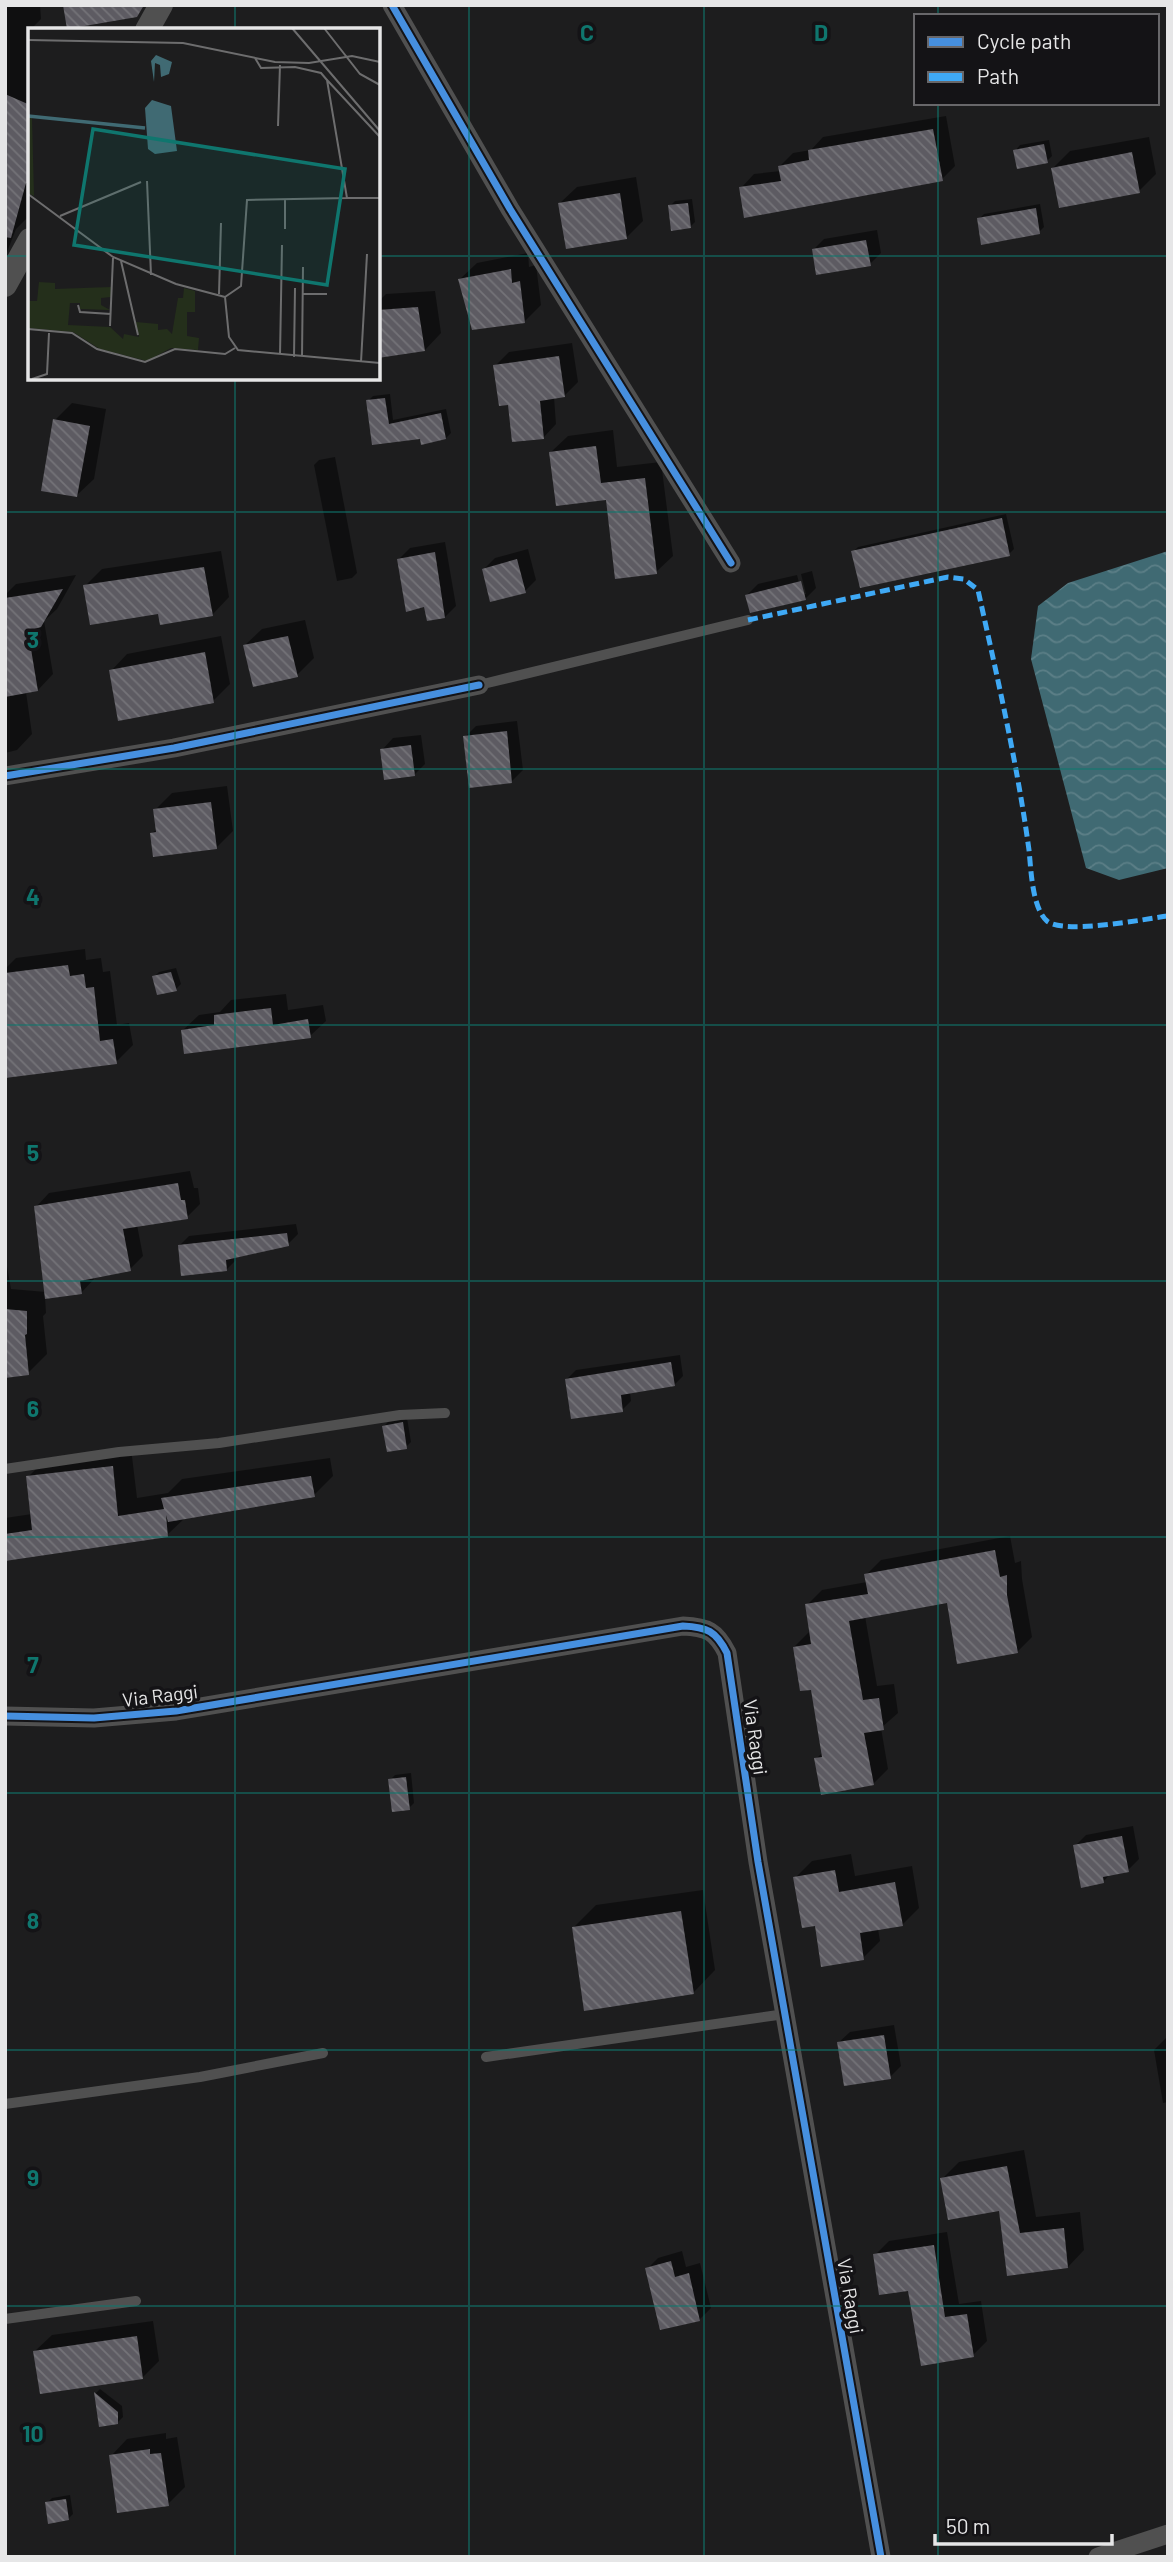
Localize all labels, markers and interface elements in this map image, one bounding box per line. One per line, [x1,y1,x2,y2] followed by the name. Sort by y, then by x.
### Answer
[914,14,1159,105] legend
[580,18,594,46] text: C
[814,18,828,46] text: D
[28,28,380,380] inset map
[977,28,1071,53] text: Cycle path
[977,63,1019,88] text: Path
[27,625,39,653] text: 3
[26,882,40,910] text: 4
[27,1138,39,1166] text: 5
[27,1394,39,1422] text: 6
[27,1650,39,1678] text: 7
[121,1679,199,1711] street label: Via Raggi
[739,1698,773,1776] street label: Via Raggi
[27,1906,39,1934] text: 8
[27,2163,39,2191] text: 9
[833,2257,869,2335] street label: Via Raggi
[22,2419,44,2447] text: 10
[935,2502,1112,2546] scale bar
[946,2513,990,2538] text: 50 m

